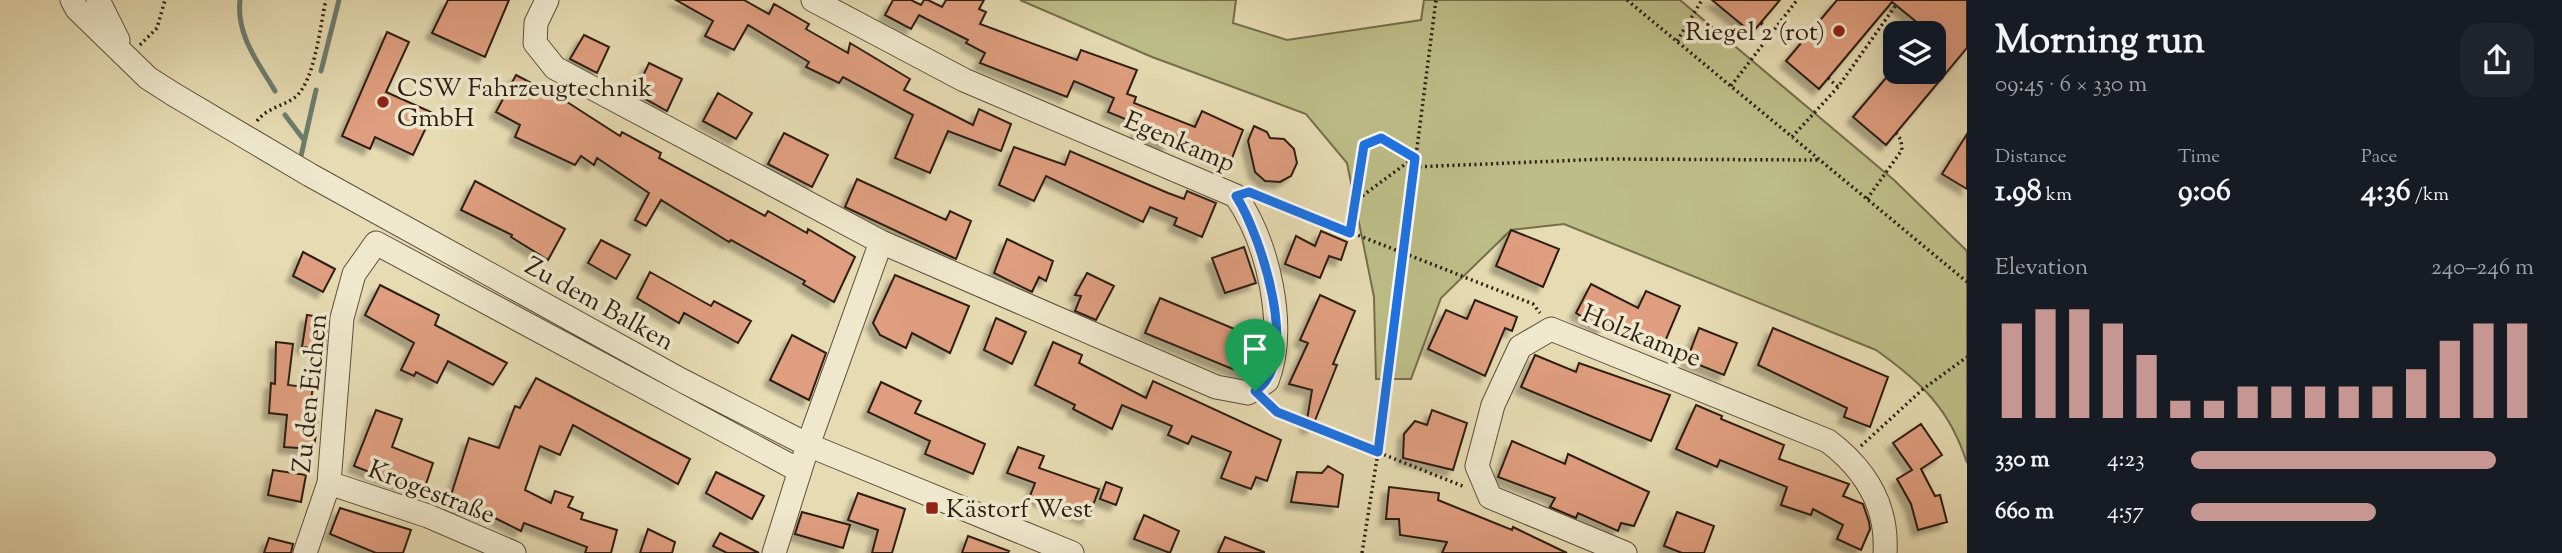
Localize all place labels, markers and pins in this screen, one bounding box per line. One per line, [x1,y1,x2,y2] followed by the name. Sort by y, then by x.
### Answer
[1685,15,1825,52] place label: Riegel 2 (rot)
[1831,23,1847,39] marker: Riegel 2 (rot)
[397,71,653,138] place label: CSW Fahrzeugtechnik GmbH
[375,94,391,110] marker: CSW Fahrzeugtechnik GmbH
[1225,319,1285,391] pin
[946,492,1092,529] place label: Kästorf West
[924,500,940,516] marker: Kästorf West

